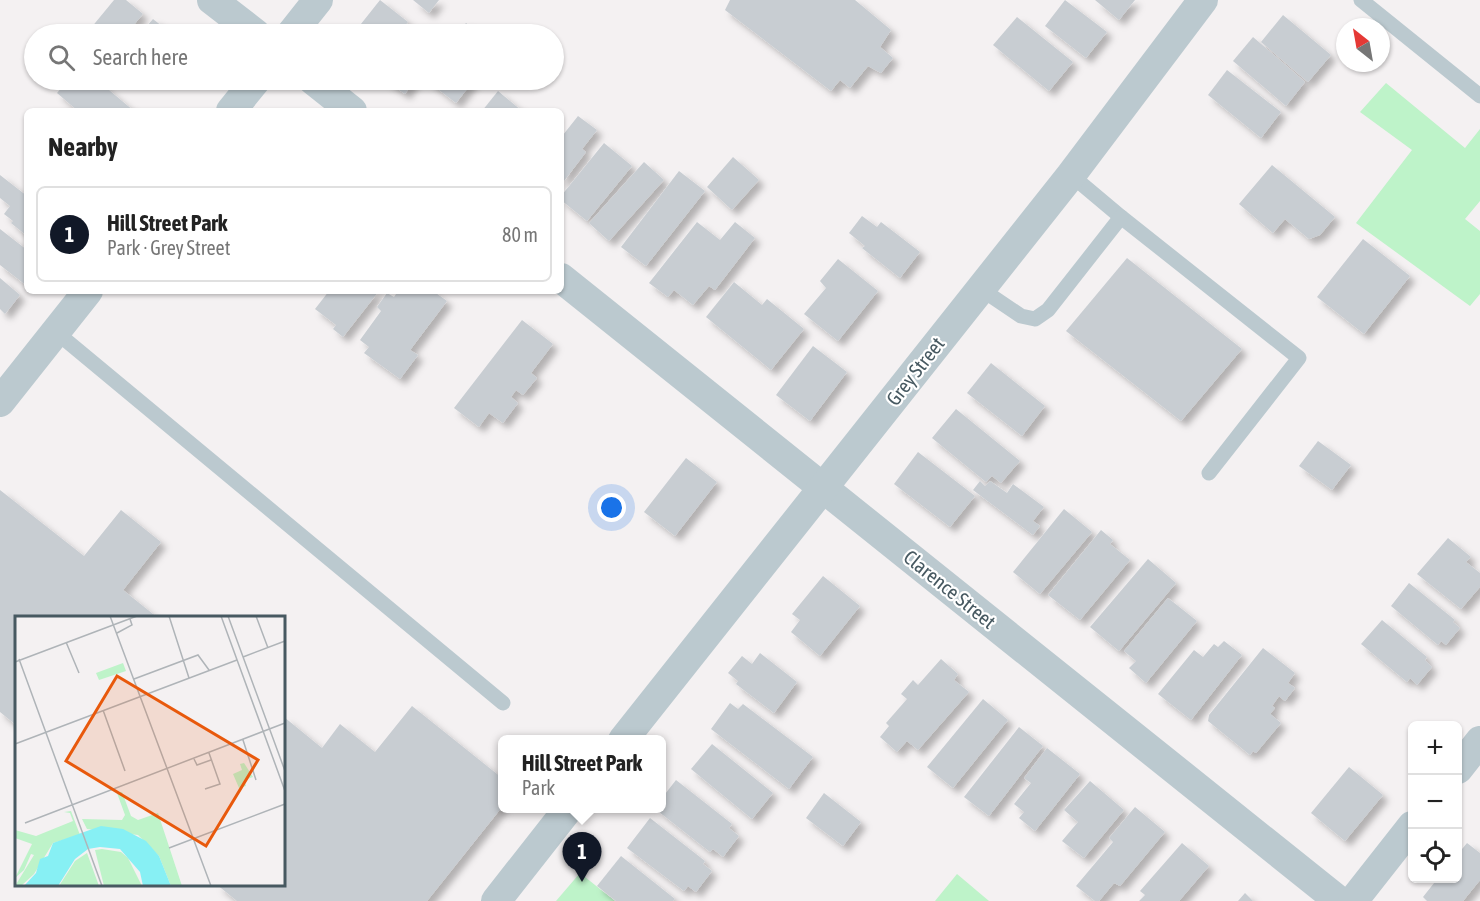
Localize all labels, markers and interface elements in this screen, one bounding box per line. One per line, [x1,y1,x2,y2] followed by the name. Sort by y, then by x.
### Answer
[1336,18,1390,72] north arrow
[24,24,564,90] search box
[45,41,78,74] icon: search
[93,44,188,70] text: Search here
[48,132,118,162] text: Nearby
[107,210,228,236] text: Hill Street Park
[65,223,74,246] text: 1
[502,223,538,246] text: 80 m
[107,236,230,259] text: Park · Grey Street
[881,332,949,410] street label: Grey Street
[597,493,626,522] your location
[899,545,1001,633] street label: Clarence Street
[15,616,285,886] inset map
[1408,721,1462,883] map controls
[1408,721,1462,775] button: +
[498,735,666,813] popup
[522,750,642,776] text: Hill Street Park
[1408,775,1462,829] button: −
[522,776,555,799] text: Park
[1408,829,1462,883] button: locate
[562,832,602,882] pin: 1

